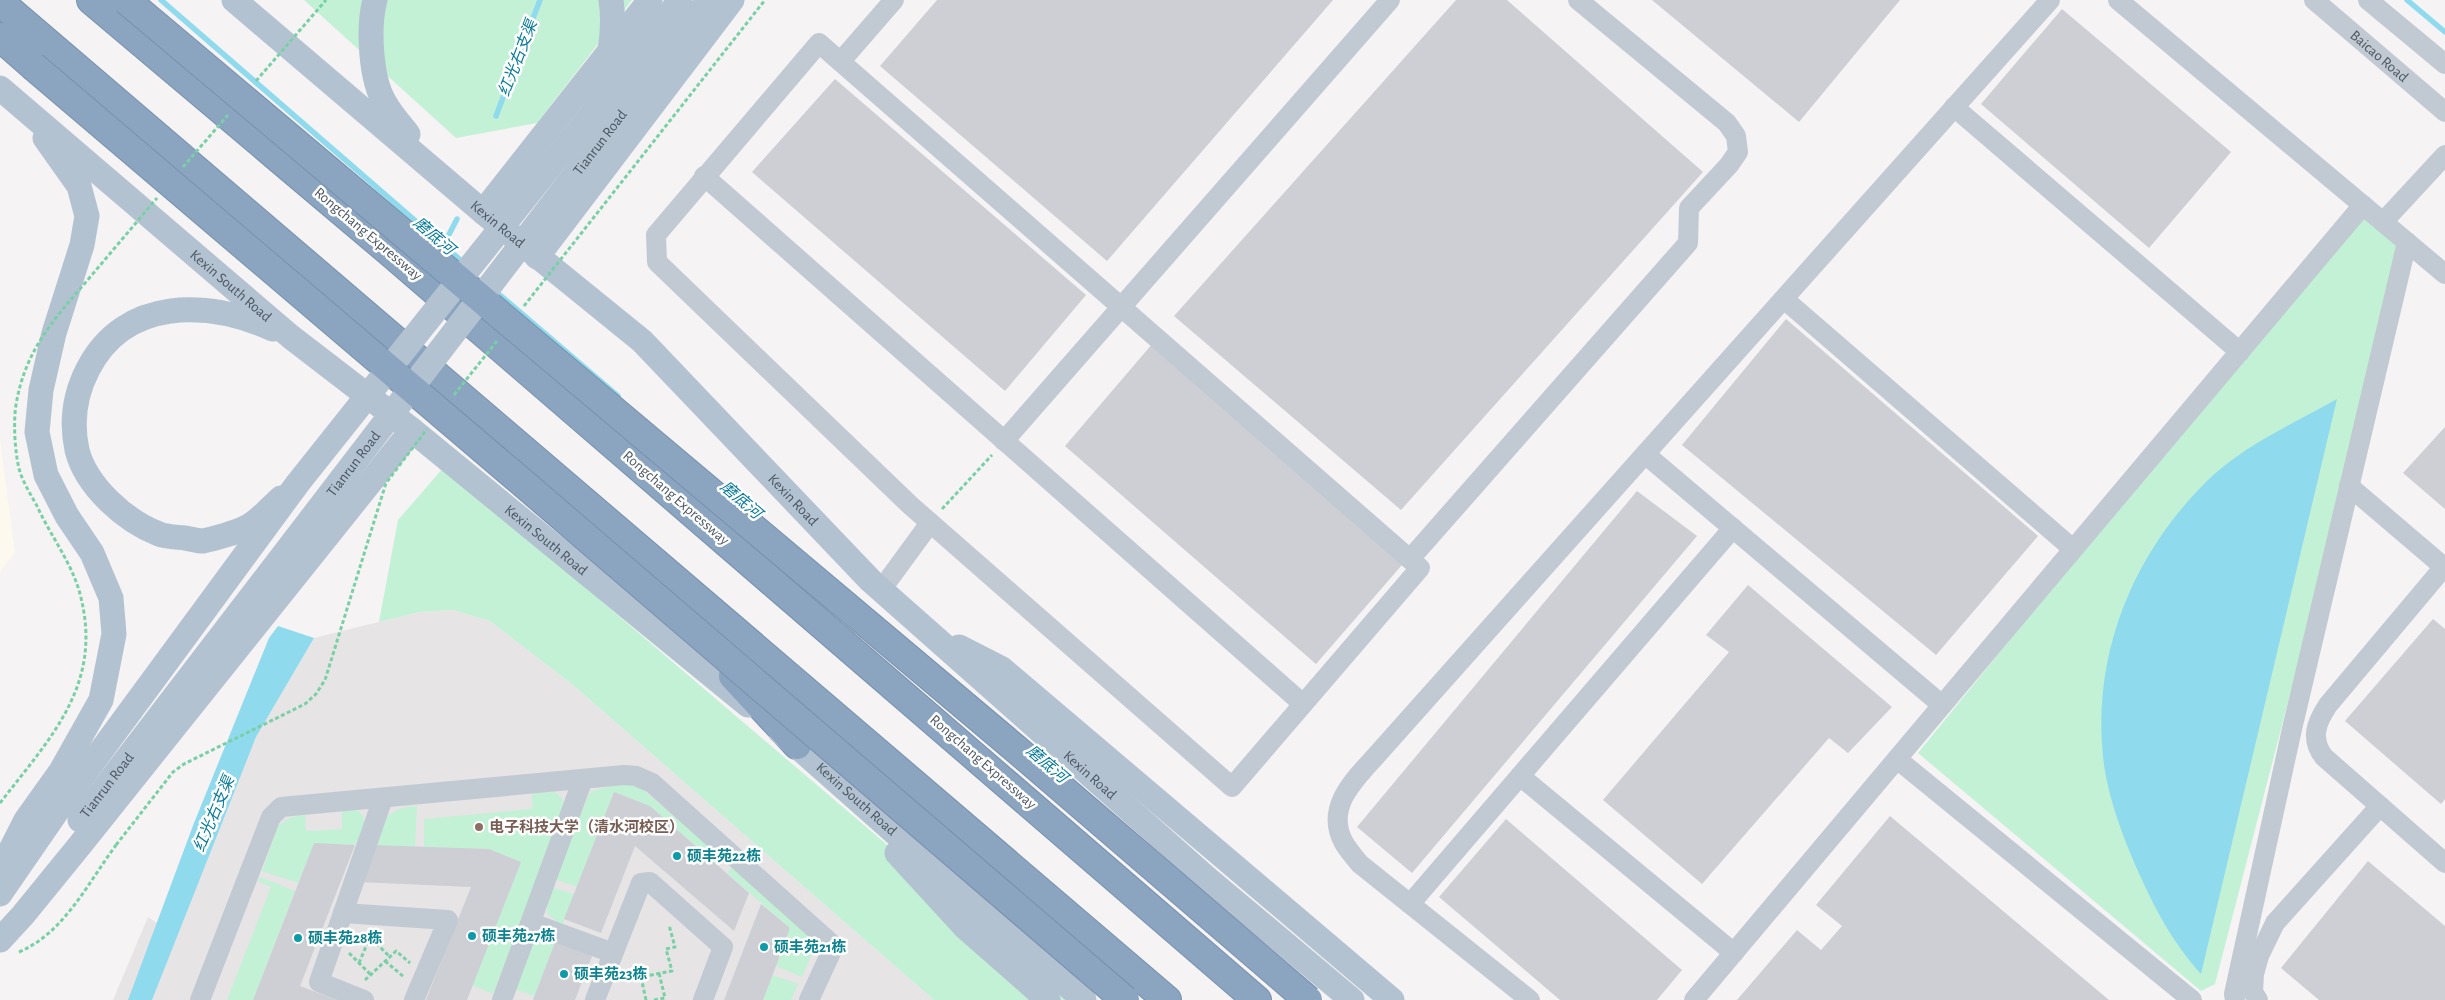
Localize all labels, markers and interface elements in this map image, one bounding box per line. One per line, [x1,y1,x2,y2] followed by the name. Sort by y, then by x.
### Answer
[495,16,541,98] water label: 红光右支渠
[2348,27,2411,85] street label: Baicao Road
[570,107,630,178] street label: Tianrun Road
[311,185,425,284] street label: Rongchang Expressway
[468,197,528,250] street label: Kexin Road
[411,213,460,260] water label: 磨底河
[187,247,275,325] street label: Kexin South Road
[324,428,383,499] street label: Tianrun Road
[620,448,732,548] street label: Rongchang Expressway
[765,471,821,528] street label: Kexin Road
[718,477,767,524] water label: 磨底河
[502,502,591,578] street label: Kexin South Road
[927,712,1039,812] street label: Rongchang Expressway
[1024,741,1073,788] water label: 磨底河
[1061,748,1120,802] street label: Kexin Road
[77,749,137,821] street label: Tianrun Road
[813,760,900,838] street label: Kexin South Road
[190,772,238,854] water label: 红光右支渠
[489,818,684,835] place label: 电子科技大学（清水河校区）
[473,821,485,833] marker: 电子科技大学（清水河校区）
[687,847,761,864] place label: 硕丰苑22栋
[671,850,683,862] marker: 硕丰苑22栋
[482,927,556,944] place label: 硕丰苑27栋
[308,929,382,946] place label: 硕丰苑28栋
[466,930,478,942] marker: 硕丰苑27栋
[292,932,304,944] marker: 硕丰苑28栋
[774,938,846,955] place label: 硕丰苑21栋
[758,941,770,953] marker: 硕丰苑21栋
[574,965,648,982] place label: 硕丰苑23栋
[558,968,570,980] marker: 硕丰苑23栋

